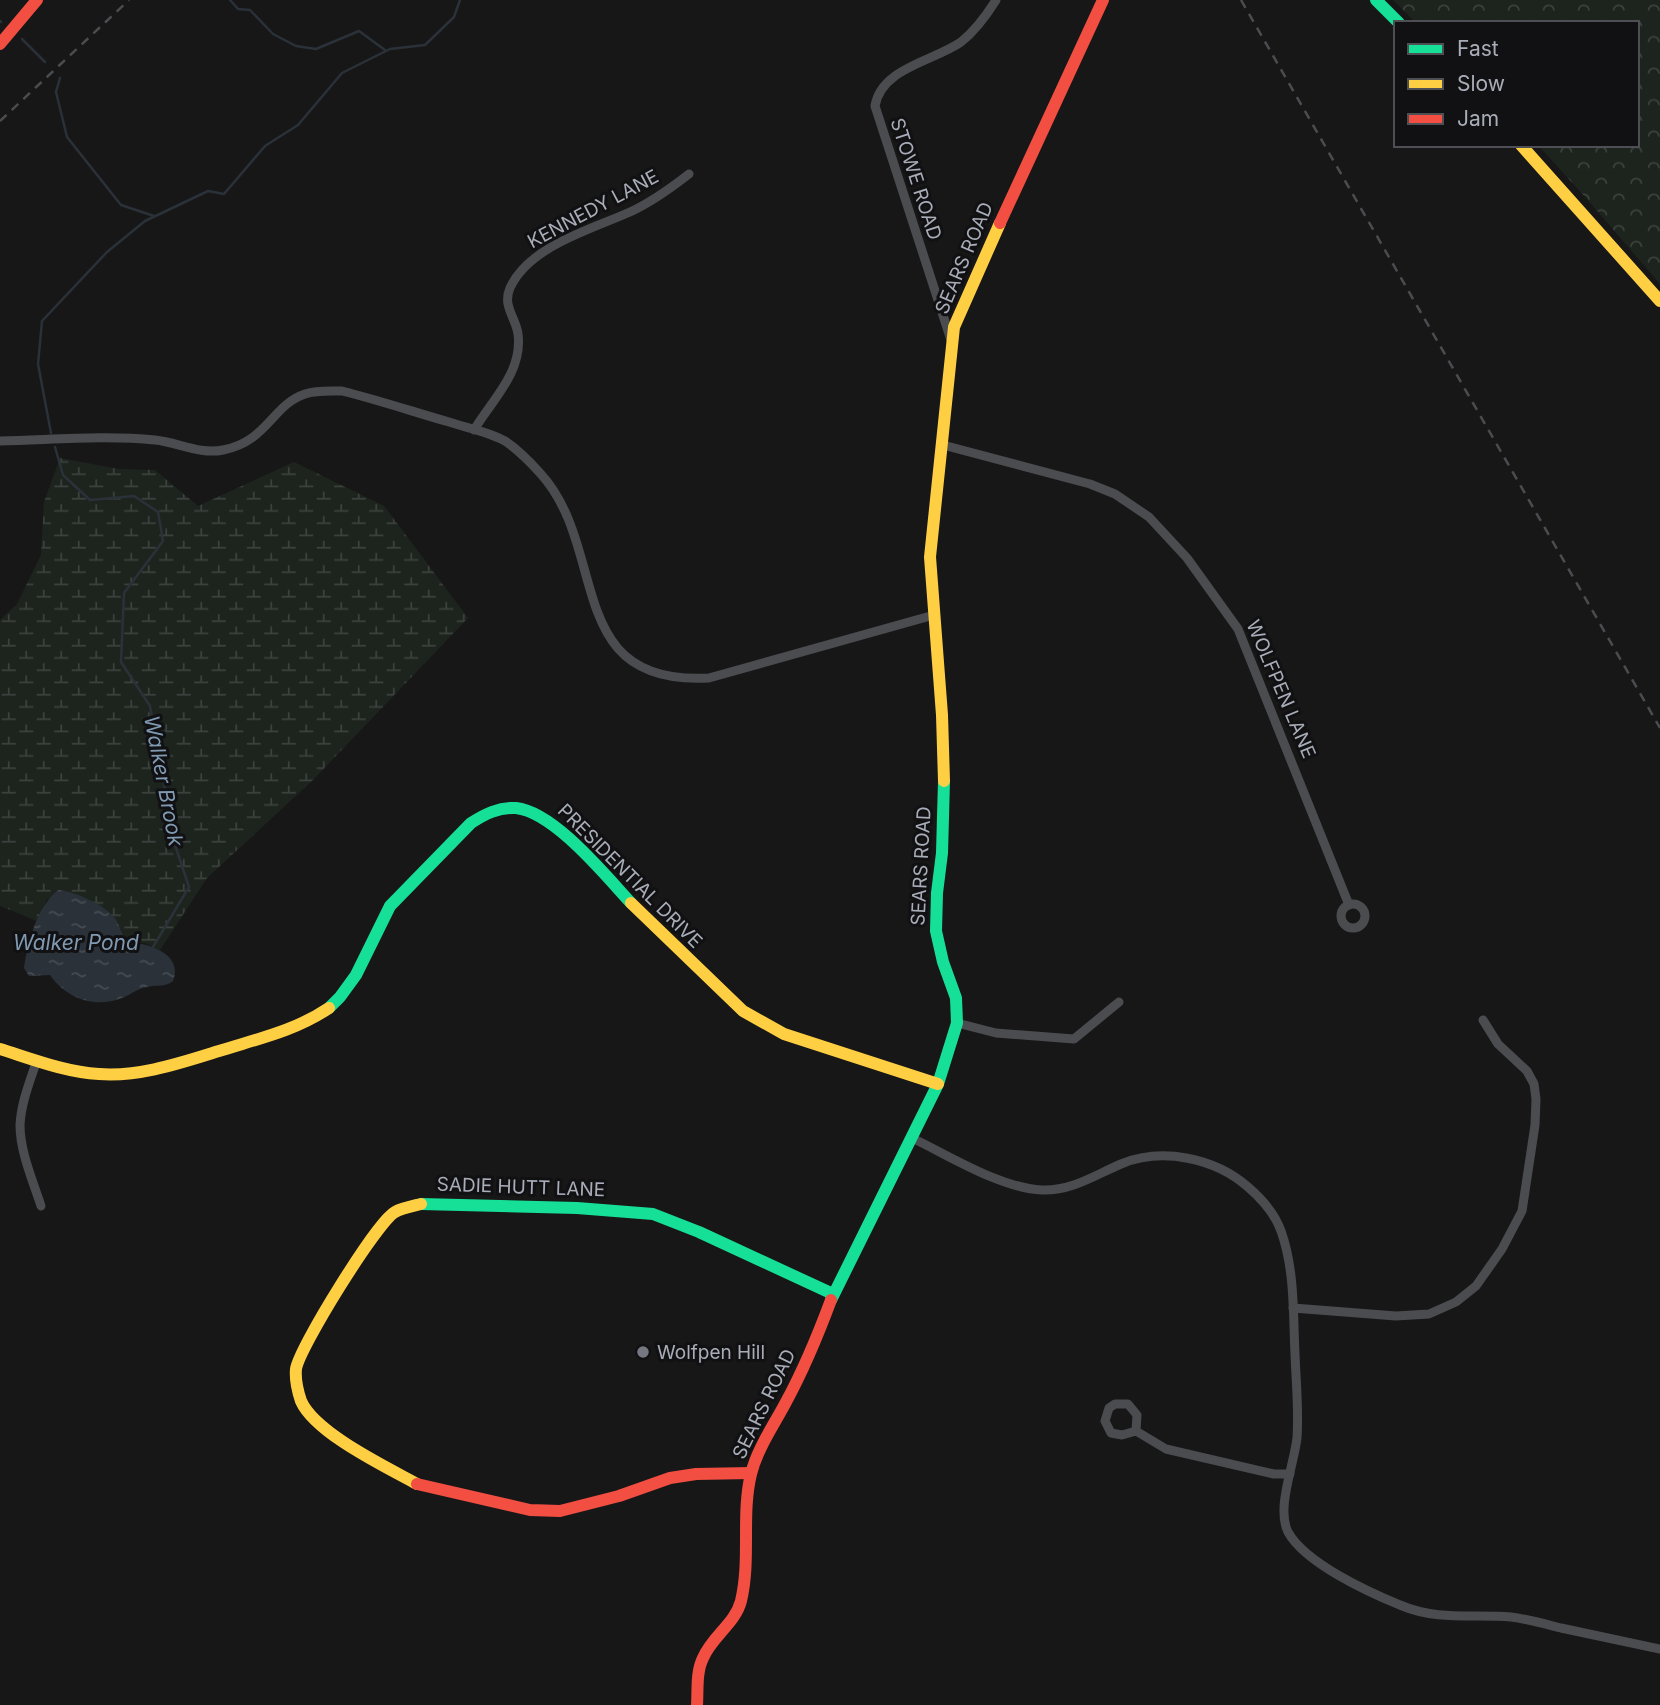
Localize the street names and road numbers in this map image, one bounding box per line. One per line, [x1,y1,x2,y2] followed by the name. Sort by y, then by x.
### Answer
[885,115,947,243] street label: STOWE ROAD
[524,165,662,253] street label: KENNEDY LANE
[930,199,998,317] street label: SEARS ROAD
[1241,616,1321,762] street label: WOLFPEN LANE
[553,799,707,953] street label: PRESIDENTIAL DRIVE
[906,806,936,926] street label: SEARS ROAD
[436,1173,606,1201] street label: SADIE HUTT LANE
[727,1345,801,1463] street label: SEARS ROAD

